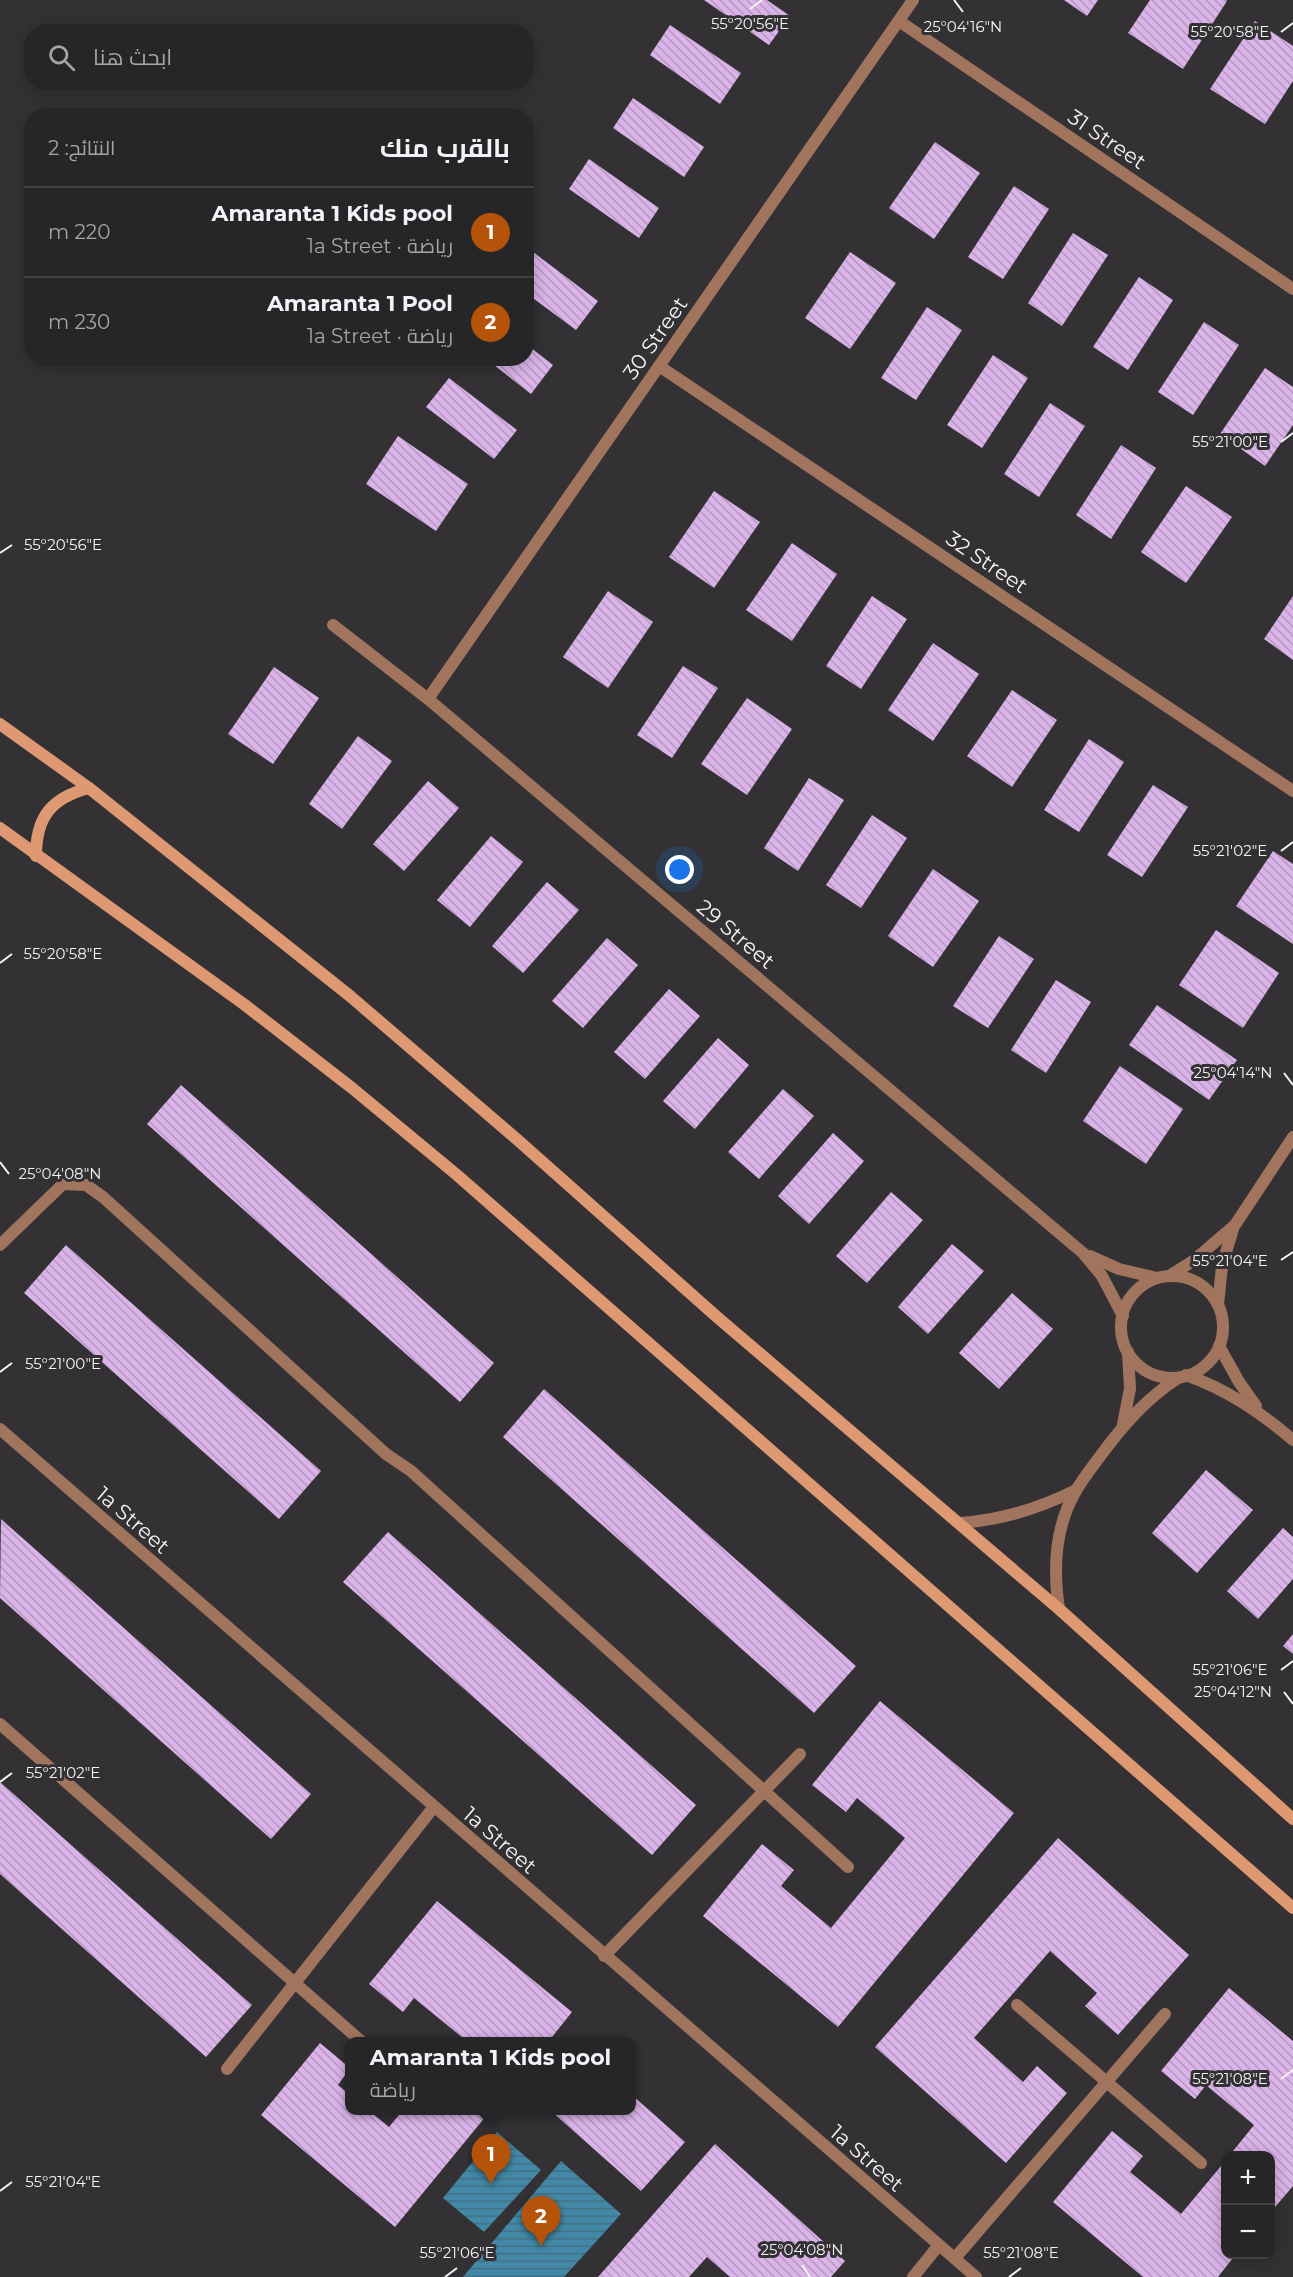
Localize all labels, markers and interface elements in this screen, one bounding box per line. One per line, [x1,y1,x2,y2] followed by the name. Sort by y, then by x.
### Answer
[711,14,789,33] text: 55°20'56"E
[924,17,1002,36] text: 25°04'16"N
[1191,22,1269,41] text: 55°20'58"E
[24,24,534,90] search box
[45,41,78,74] icon: search
[93,44,172,71] text: ابحث هنا
[1063,104,1151,174] street label: 31 Street
[380,132,510,164] text: بالقرب منك
[48,136,115,160] text: النتائج: 2
[212,200,453,227] text: Amaranta 1 Kids pool
[48,220,110,244] text: 220 m
[487,220,494,244] text: 1
[307,234,453,258] text: رياضة · 1a Street
[267,290,453,317] text: Amaranta 1 Pool
[618,292,692,384] street label: 30 Street
[48,310,110,334] text: 230 m
[485,310,496,334] text: 2
[307,324,453,348] text: رياضة · 1a Street
[1192,432,1268,451] text: 55°21'00"E
[942,526,1032,598] street label: 32 Street
[24,535,102,554] text: 55°20'56"E
[1193,841,1267,860] text: 55°21'02"E
[665,855,694,884] your location
[692,894,780,974] street label: 29 Street
[24,944,102,963] text: 55°20'58"E
[1194,1063,1272,1082] text: 25°04'14"N
[19,1164,101,1183] text: 25°04'08"N
[1192,1251,1268,1270] text: 55°21'04"E
[25,1354,101,1373] text: 55°21'00"E
[91,1481,175,1559] street label: 1a Street
[1192,1660,1268,1679] text: 55°21'06"E
[1194,1682,1272,1701] text: 25°04'12"N
[26,1763,100,1782] text: 55°21'02"E
[458,1801,542,1879] street label: 1a Street
[345,2037,636,2115] popup
[370,2044,611,2071] text: Amaranta 1 Kids pool
[1192,2069,1268,2088] text: 55°21'08"E
[370,2078,416,2102] text: رياضة
[825,2119,909,2197] street label: 1a Street
[472,2134,510,2184] pin: 1
[1221,2151,1275,2259] map controls
[1221,2151,1275,2205] button: +
[25,2172,101,2191] text: 55°21'04"E
[522,2196,560,2246] pin: 2
[1221,2205,1275,2259] button: −
[761,2240,843,2259] text: 25°04'08"N
[419,2243,495,2262] text: 55°21'06"E
[983,2243,1059,2262] text: 55°21'08"E

